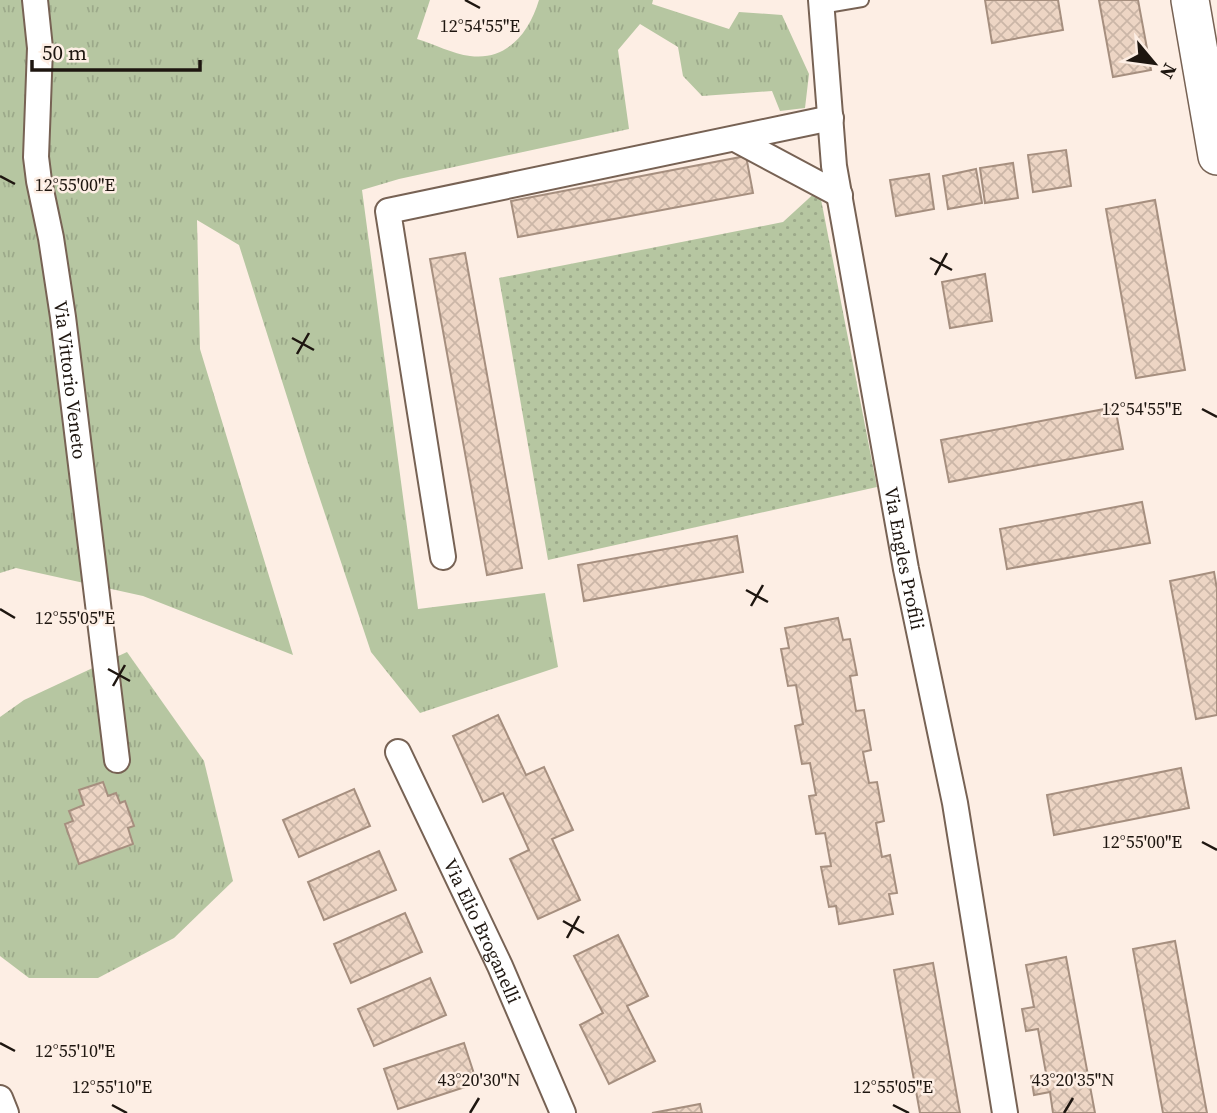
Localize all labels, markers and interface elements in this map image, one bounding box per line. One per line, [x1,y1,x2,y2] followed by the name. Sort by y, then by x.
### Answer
[440,13,520,38] text: 12°54'55"E
[32,28,200,72] scale bar
[1119,28,1189,98] north arrow
[42,38,87,67] text: 50 m
[1154,59,1184,84] text: N
[35,172,115,197] text: 12°55'00"E
[48,299,93,461] street label: Via Vittorio Veneto
[1102,396,1182,421] text: 12°54'55"E
[879,485,931,632] street label: Via Engles Profili
[35,605,115,630] text: 12°55'05"E
[1102,829,1182,854] text: 12°55'00"E
[438,854,528,1008] street label: Via Elio Broganelli
[35,1038,115,1063] text: 12°55'10"E
[438,1067,520,1092] text: 43°20'30"N
[1032,1067,1114,1092] text: 43°20'35"N
[72,1074,152,1099] text: 12°55'10"E
[853,1074,933,1099] text: 12°55'05"E

